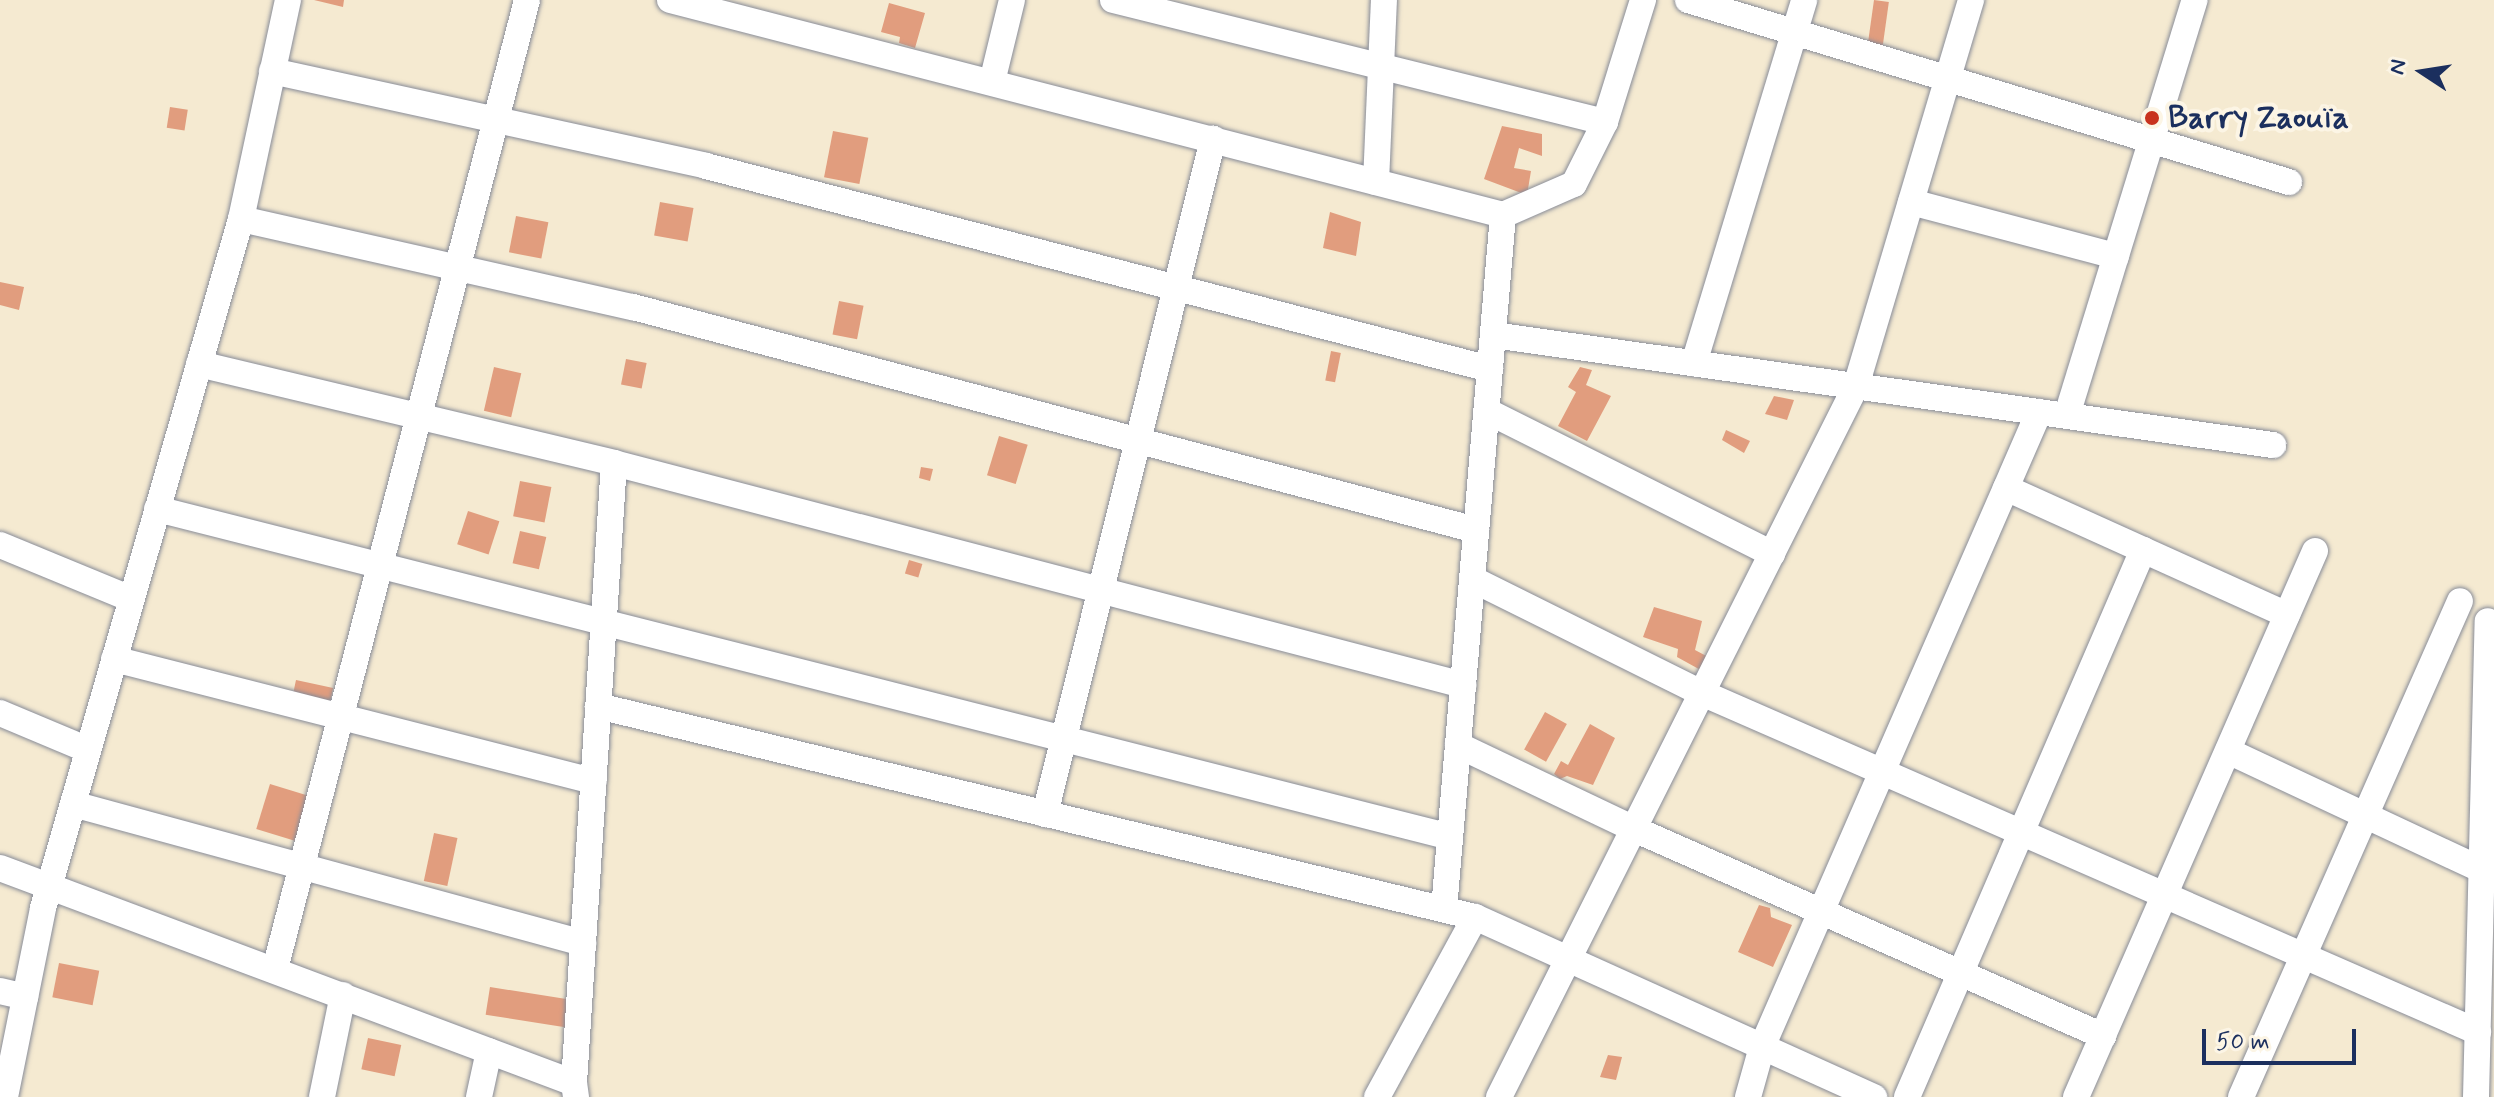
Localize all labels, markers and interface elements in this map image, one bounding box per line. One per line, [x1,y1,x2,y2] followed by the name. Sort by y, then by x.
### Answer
[2382,32,2462,112] north arrow
[2383,57,2414,77] text: N
[2168,99,2353,137] place label: Barry Zaouïa
[2143,109,2161,127] marker: Barry Zaouïa
[2206,1013,2360,1063] scale bar
[2216,1027,2270,1058] text: 50 m

